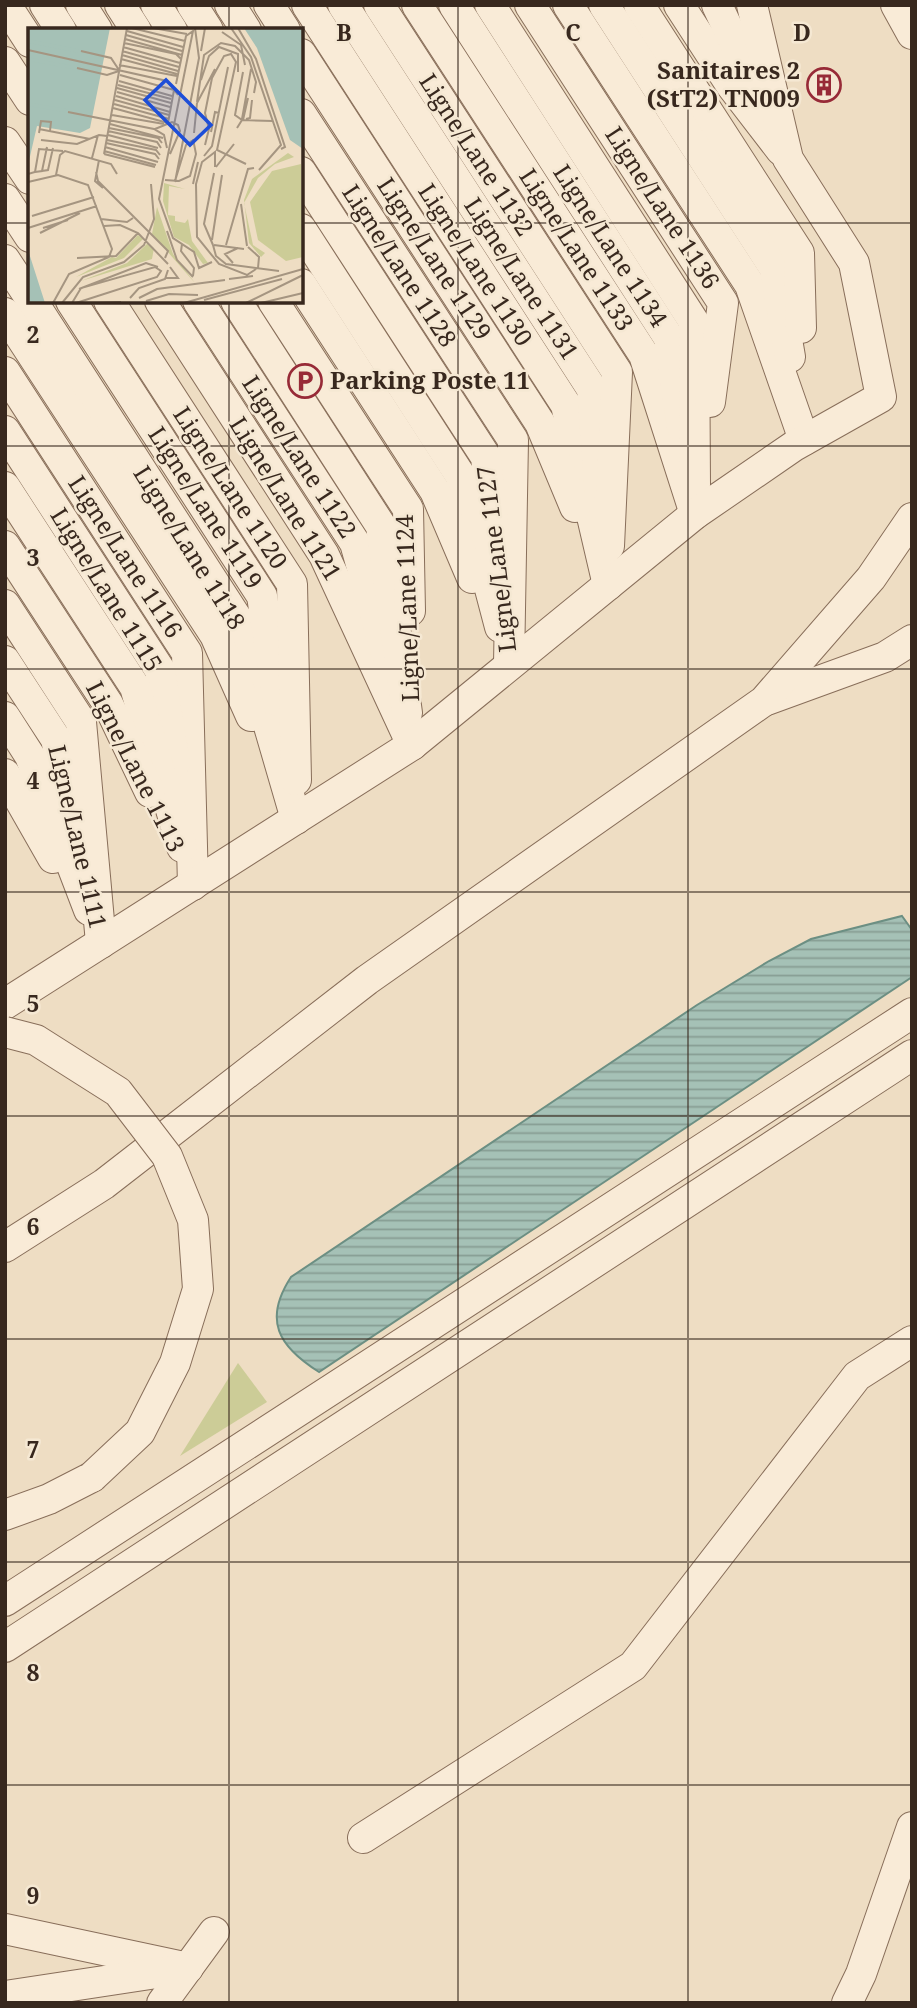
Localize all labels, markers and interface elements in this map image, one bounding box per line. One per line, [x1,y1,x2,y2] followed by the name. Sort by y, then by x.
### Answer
[336,16,352,48] text: B
[565,16,581,48] text: C
[793,16,811,48] text: D
[28,28,303,303] inset map
[646,53,800,114] place label: Sanitaires 2 (StT2) TN009
[805,66,843,104] building icon: Sanitaires 2 (StT2) TN009
[412,67,542,242] street label: Ligne/Lane 1132
[598,120,728,295] street label: Ligne/Lane 1136
[546,158,676,333] street label: Ligne/Lane 1134
[512,162,642,337] street label: Ligne/Lane 1133
[370,171,500,346] street label: Ligne/Lane 1129
[411,177,541,352] street label: Ligne/Lane 1130
[335,178,465,353] street label: Ligne/Lane 1128
[457,191,587,366] street label: Ligne/Lane 1131
[27,318,40,350] text: 2
[286,362,324,400] parking icon: Parking Poste 11
[330,363,530,396] place label: Parking Poste 11
[235,369,365,544] street label: Ligne/Lane 1122
[166,400,296,575] street label: Ligne/Lane 1120
[223,410,350,586] street label: Ligne/Lane 1121
[141,420,271,595] street label: Ligne/Lane 1119
[127,459,254,635] street label: Ligne/Lane 1118
[468,464,523,654] street label: Ligne/Lane 1127
[61,469,191,644] street label: Ligne/Lane 1116
[44,501,171,677] street label: Ligne/Lane 1115
[387,513,426,702] street label: Ligne/Lane 1124
[27,541,40,573] text: 3
[79,675,194,857] street label: Ligne/Lane 1113
[41,742,116,932] street label: Ligne/Lane 1111
[27,764,40,796] text: 4
[27,987,40,1019] text: 5
[27,1210,40,1242] text: 6
[27,1433,40,1465] text: 7
[27,1656,40,1688] text: 8
[27,1879,40,1911] text: 9

